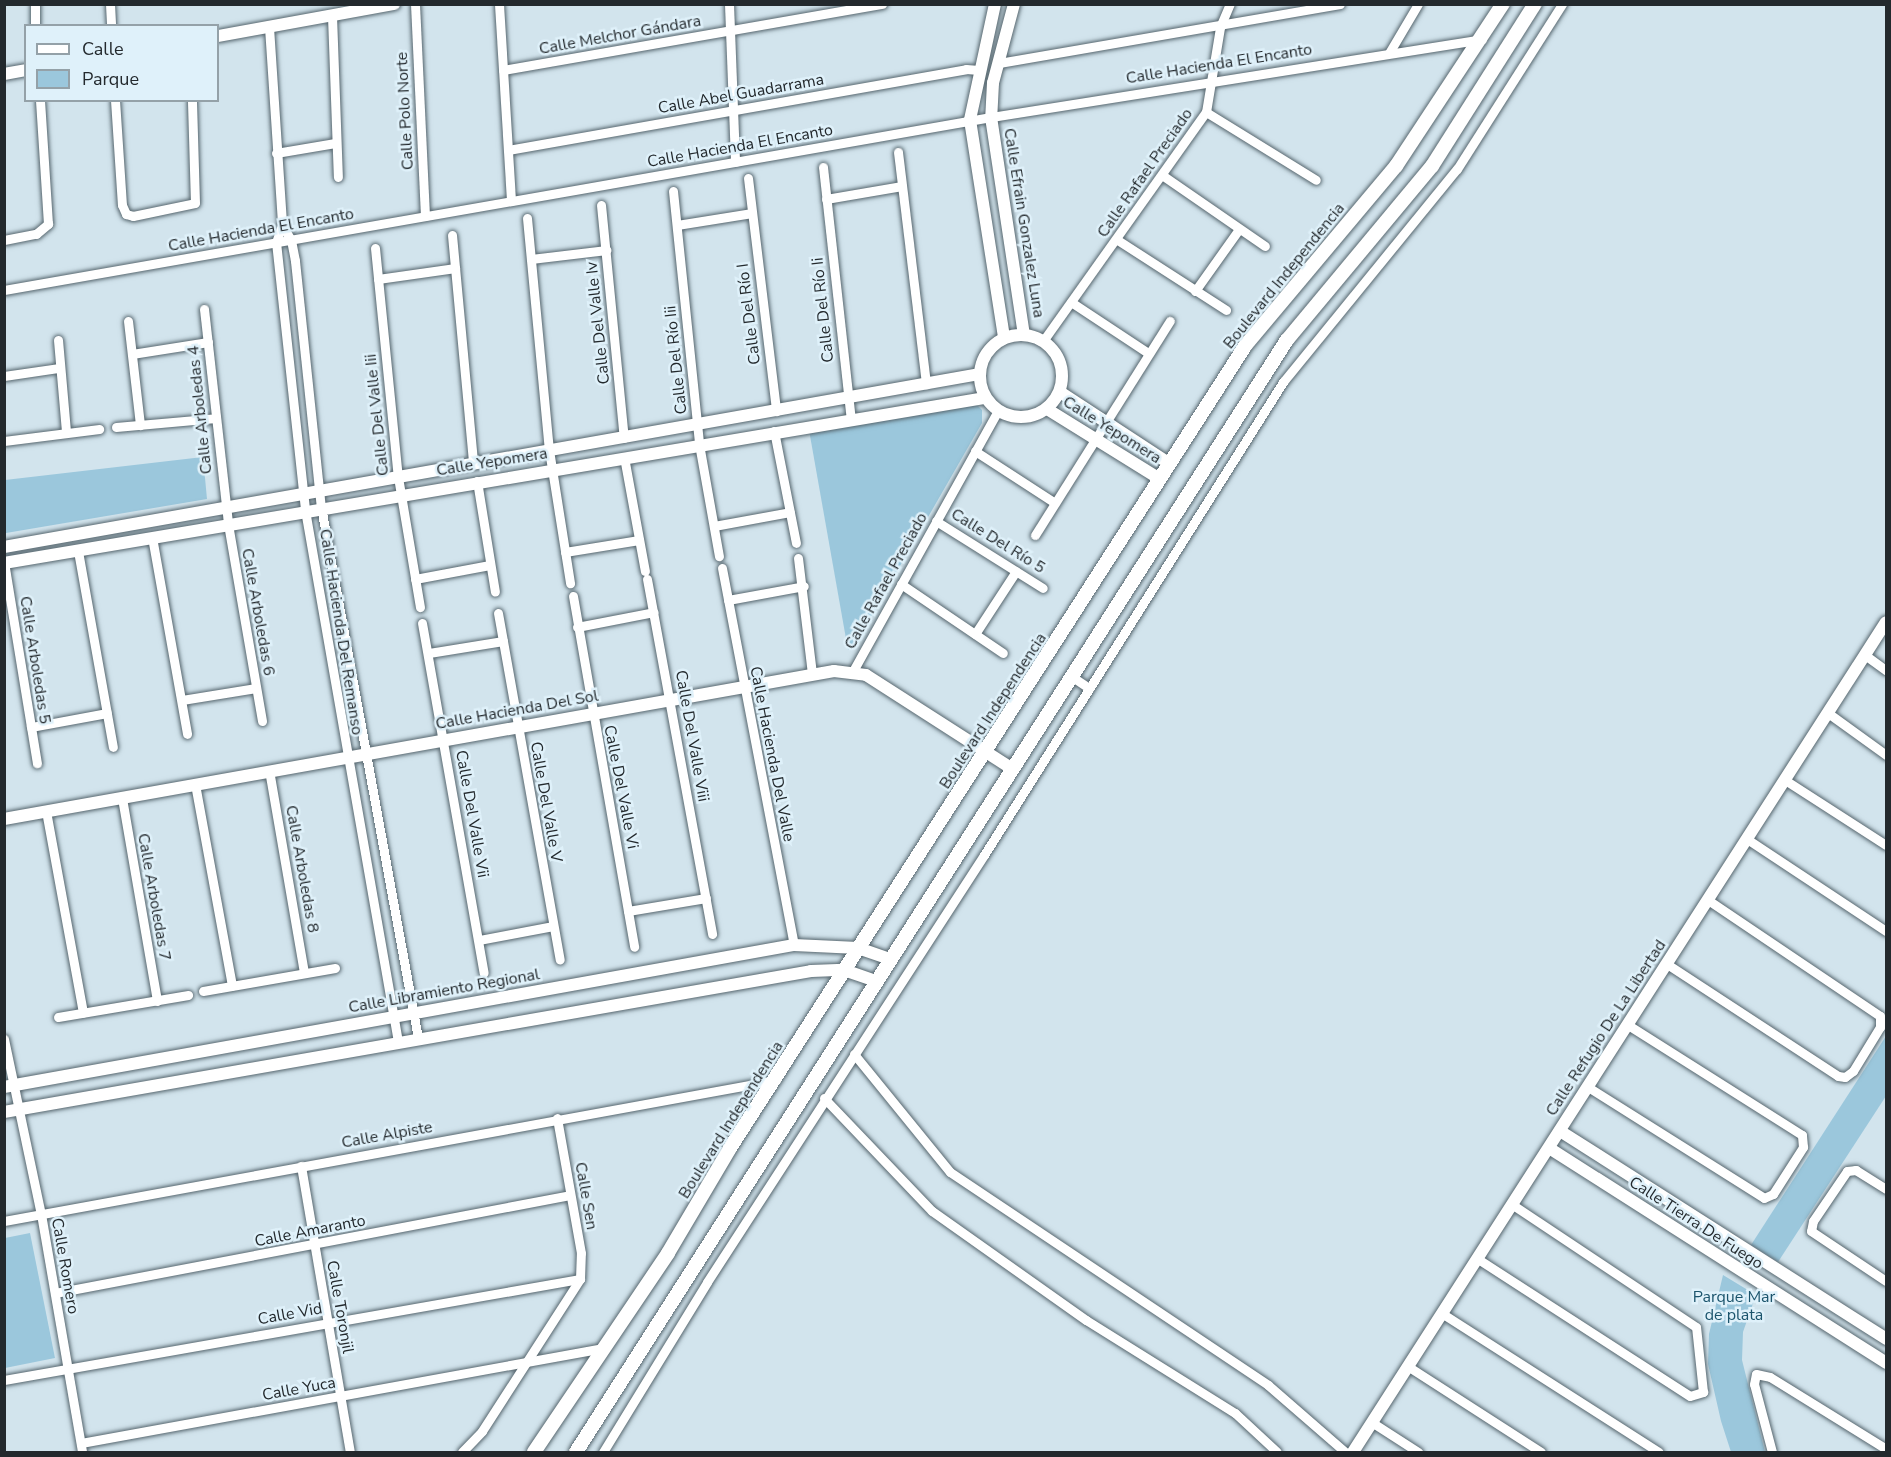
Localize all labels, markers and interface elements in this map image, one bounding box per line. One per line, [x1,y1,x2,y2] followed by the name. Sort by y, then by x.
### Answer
[537,11,703,59] street label: Calle Melchor Gándara
[24,24,219,102] legend
[82,37,124,61] text: Calle
[1125,40,1313,88] street label: Calle Hacienda El Encanto
[392,51,418,171] street label: Calle Polo Norte
[82,67,139,91] text: Parque
[656,70,826,118] street label: Calle Abel Guadarrama
[1093,105,1197,241] street label: Calle Rafael Preciado
[646,120,834,172] street label: Calle Hacienda El Encanto
[1000,127,1048,319] street label: Calle Efrain Gonzalez Luna
[1219,199,1349,353] street label: Boulevard Independencia
[167,204,355,256] street label: Calle Hacienda El Encanto
[808,257,838,363] street label: Calle Del Río Ii
[582,261,614,385] street label: Calle Del Valle Iv
[733,262,765,366] street label: Calle Del Río I
[661,305,691,415] street label: Calle Del Río Iii
[184,345,216,475] street label: Calle Arboledas 4
[361,353,393,477] street label: Calle Del Valle Iii
[1059,392,1165,468] street label: Calle Yepomera
[435,444,549,480] street label: Calle Yepomera
[947,504,1049,578] street label: Calle Del Río 5
[840,509,932,653] street label: Calle Rafael Preciado
[315,528,367,736] street label: Calle Hacienda Del Remanso
[237,547,279,677] street label: Calle Arboledas 6
[15,595,55,725] street label: Calle Arboledas 5
[935,630,1051,792] street label: Boulevard Independencia
[746,665,798,843] street label: Calle Hacienda Del Valle
[671,669,713,803] street label: Calle Del Valle Viii
[434,686,600,734] street label: Calle Hacienda Del Sol
[600,724,642,850] street label: Calle Del Valle Vi
[526,740,566,864] street label: Calle Del Valle V
[451,749,493,879] street label: Calle Del Valle Vii
[281,804,323,934] street label: Calle Arboledas 8
[133,832,175,962] street label: Calle Arboledas 7
[1542,936,1670,1120] street label: Calle Refugio De La Libertad
[347,965,541,1017] street label: Calle Libramiento Regional
[675,1038,787,1202] street label: Boulevard Independencia
[340,1118,434,1152] street label: Calle Alpiste
[571,1161,601,1231] street label: Calle Sen
[1625,1173,1767,1273] street label: Calle Tierra De Fuego
[253,1211,367,1251] street label: Calle Amaranto
[47,1216,83,1316] street label: Calle Romero
[322,1259,358,1355] street label: Calle Toronjil
[1693,1287,1775,1325] park label: Parque Mar de plata
[256,1299,324,1329] street label: Calle Vid
[261,1373,337,1405] street label: Calle Yuca

